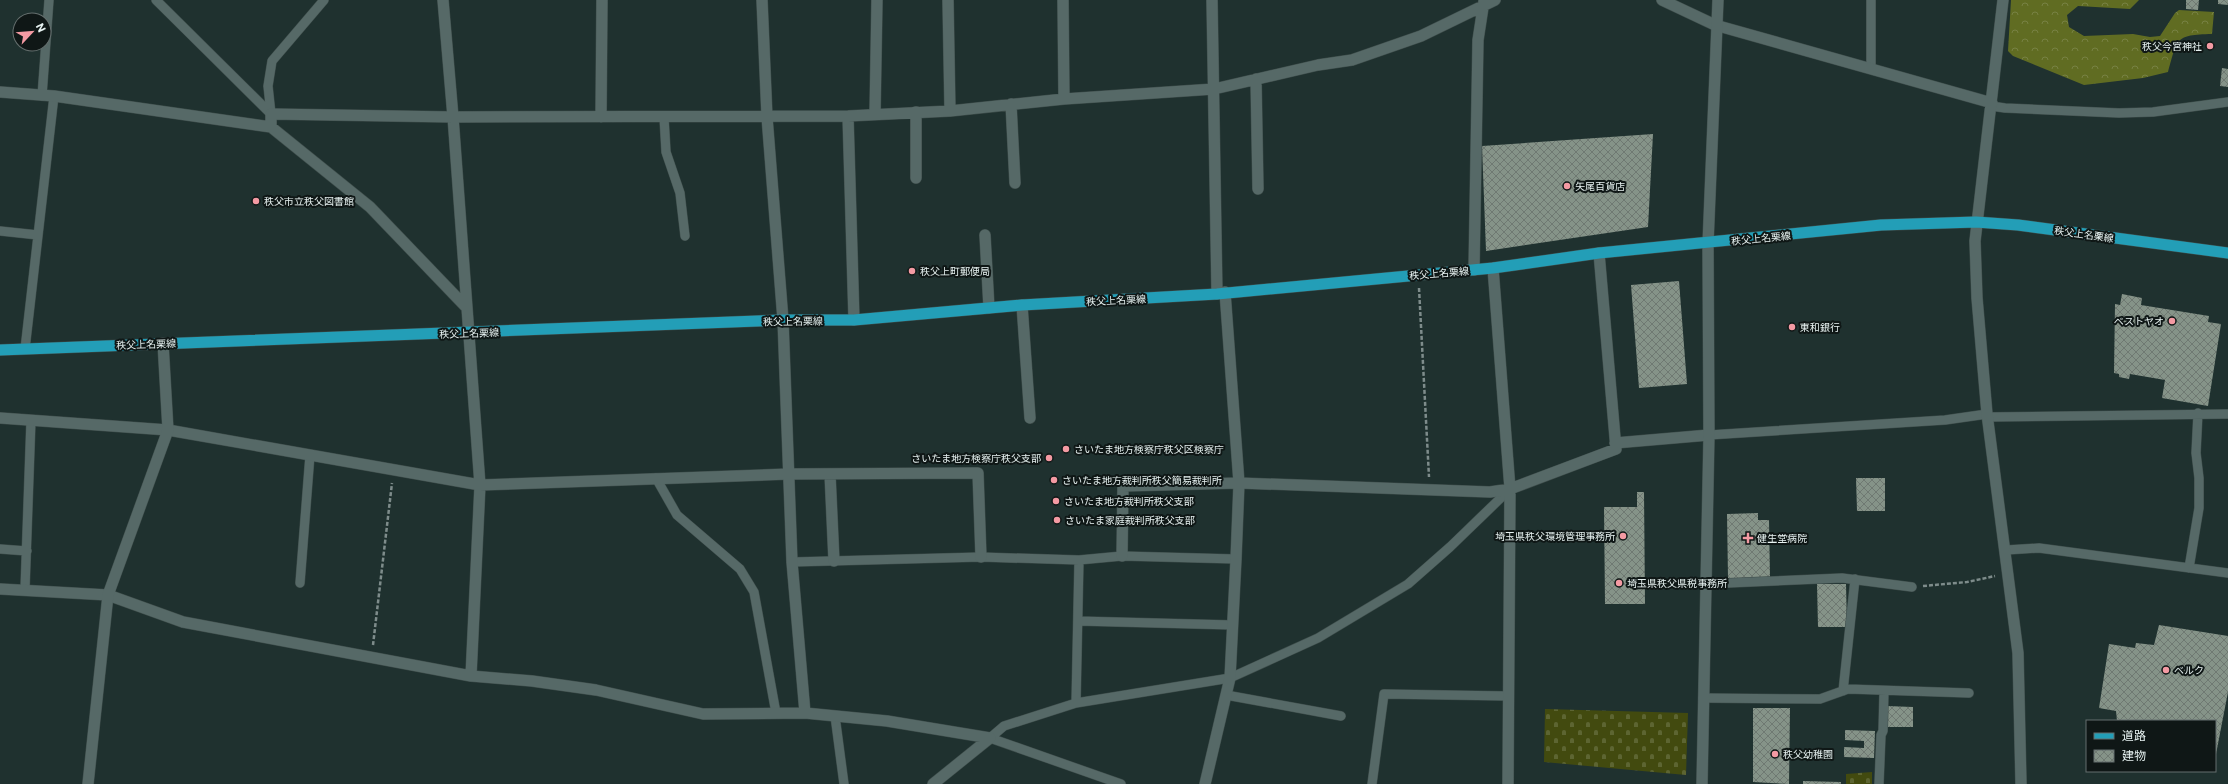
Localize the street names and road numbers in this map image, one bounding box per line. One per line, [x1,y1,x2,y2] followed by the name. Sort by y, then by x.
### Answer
[2053,224,2115,244] street label: 秩父上名栗線
[1731,229,1791,247] street label: 秩父上名栗線
[1409,264,1469,282] street label: 秩父上名栗線
[1086,292,1146,308] street label: 秩父上名栗線
[763,314,823,328] street label: 秩父上名栗線
[439,326,499,340] street label: 秩父上名栗線
[116,337,176,351] street label: 秩父上名栗線

